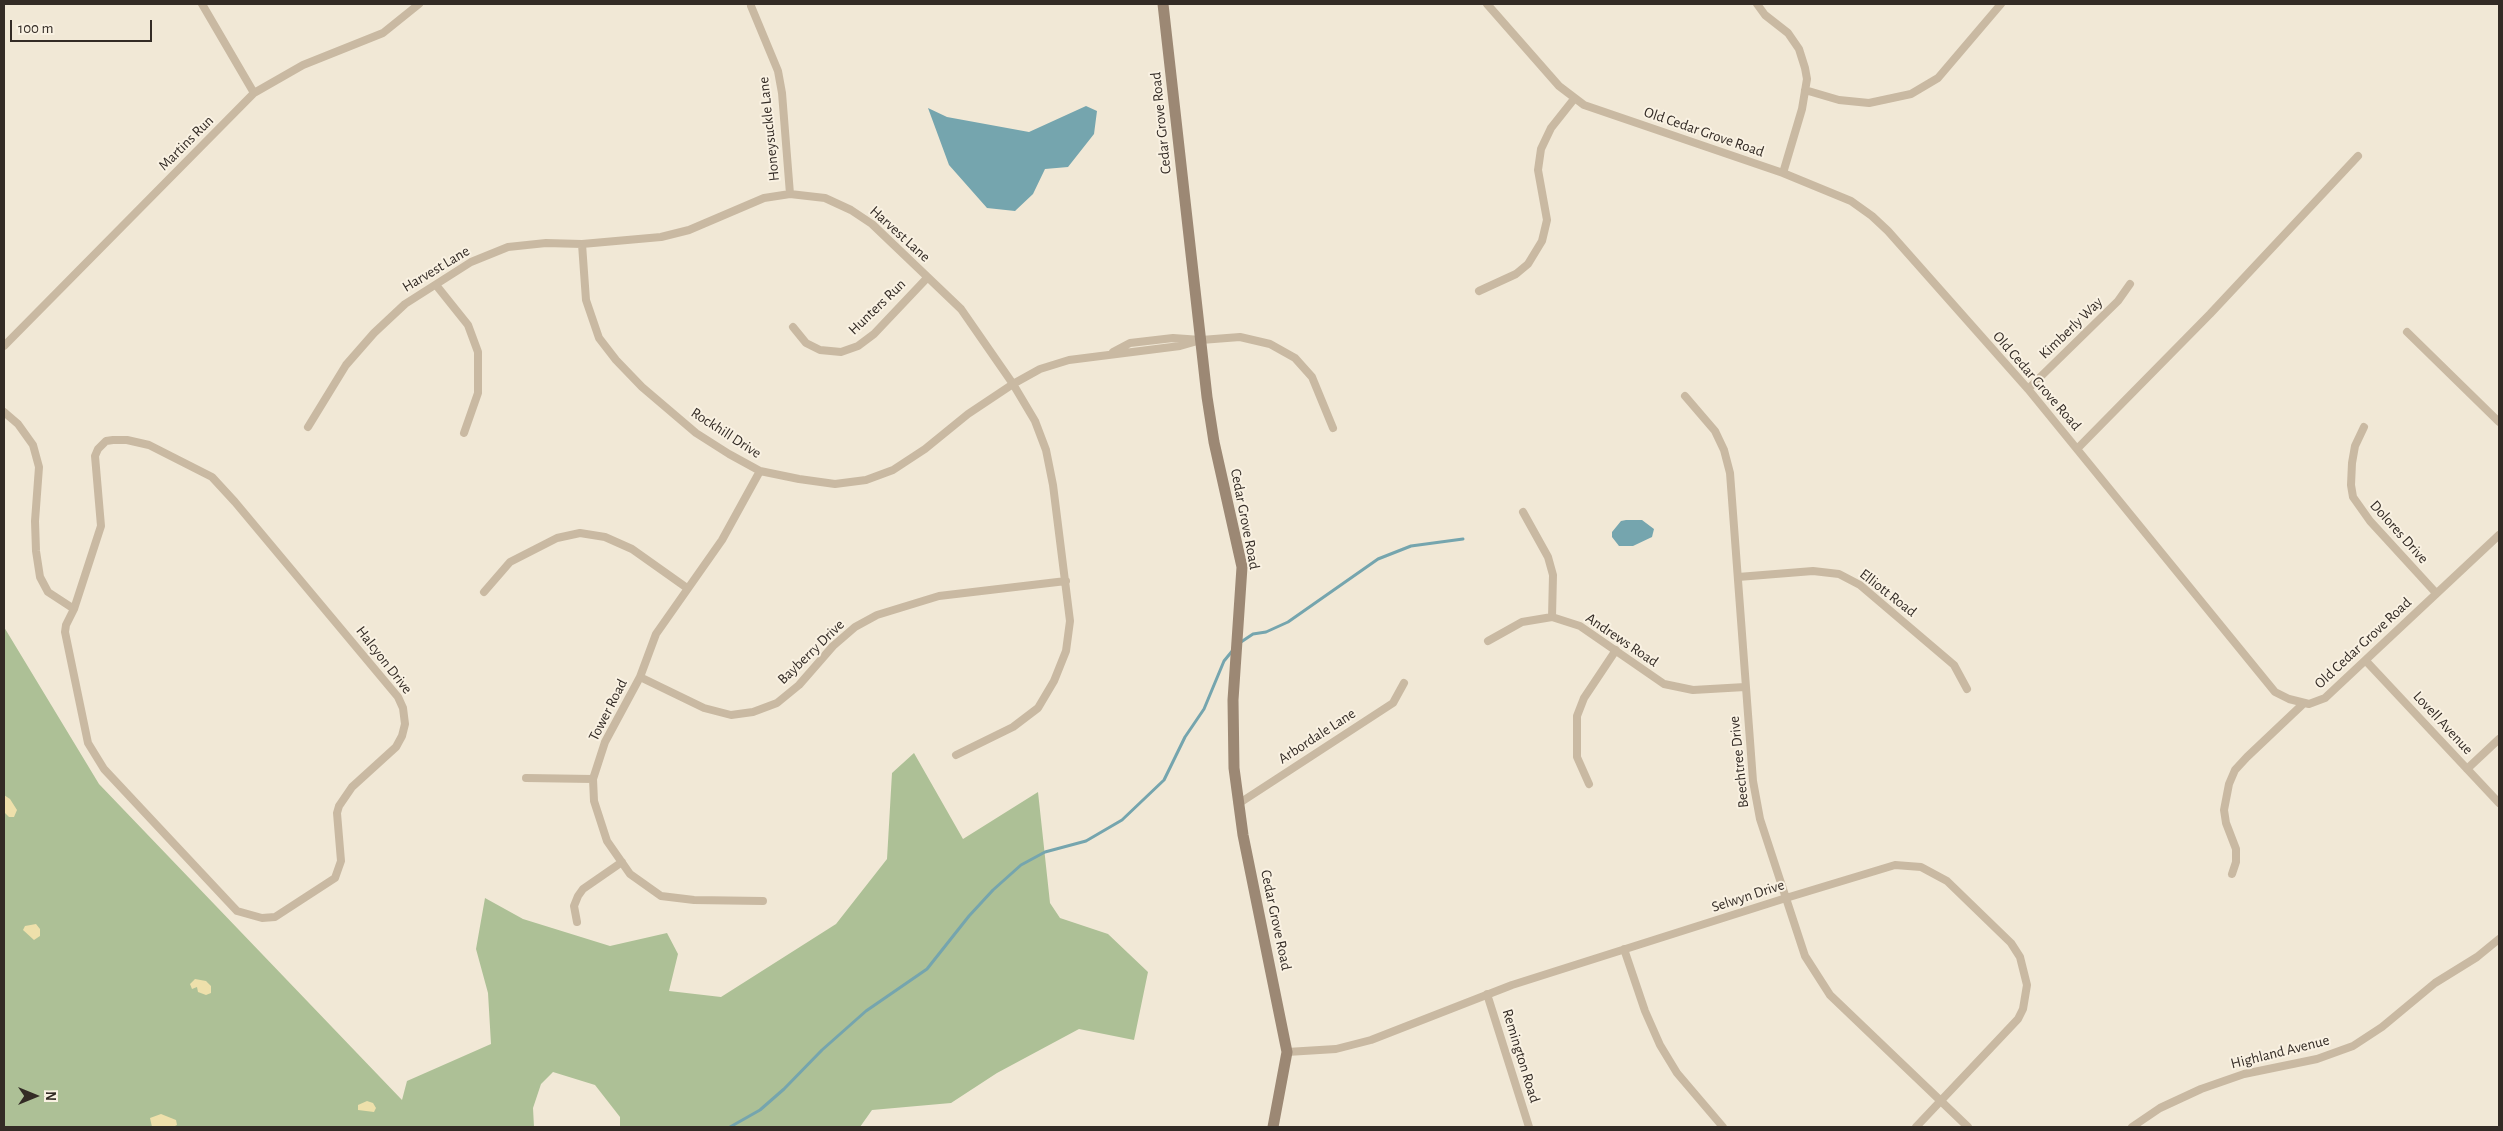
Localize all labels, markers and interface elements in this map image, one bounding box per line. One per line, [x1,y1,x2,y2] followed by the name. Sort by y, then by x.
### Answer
[12,10,155,42] scale bar
[18,21,53,36] text: 100 m
[1147,71,1175,175] street label: Cedar Grove Road
[755,76,783,182] street label: Honeysuckle Lane
[1642,103,1766,161] street label: Old Cedar Grove Road
[155,112,217,174] street label: Martins Run
[866,202,934,266] street label: Harvest Lane
[399,242,473,296] street label: Harvest Lane
[845,275,909,339] street label: Hunters Run
[2035,293,2107,363] street label: Kimberly Way
[1989,328,2085,434] street label: Old Cedar Grove Road
[687,404,765,462] street label: Rockhill Drive
[1226,467,1264,571] street label: Cedar Grove Road
[2366,497,2432,567] street label: Dolores Drive
[1856,565,1920,621] street label: Elliott Road
[2311,594,2415,692] street label: Old Cedar Grove Road
[1582,609,1662,671] street label: Andrews Road
[774,616,848,688] street label: Bayberry Drive
[352,622,416,698] street label: Halcyon Drive
[585,676,631,744] street label: Tower Road
[2409,688,2477,758] street label: Lovell Avenue
[1275,704,1359,768] street label: Arbordale Lane
[1725,715,1753,809] street label: Beechtree Drive
[1257,868,1295,972] street label: Cedar Grove Road
[1709,876,1787,916] street label: Selwyn Drive
[1498,1007,1544,1105] street label: Remington Road
[2229,1031,2331,1073] street label: Highland Avenue
[10,1071,60,1121] north arrow
[43,1091,57,1101] text: N

